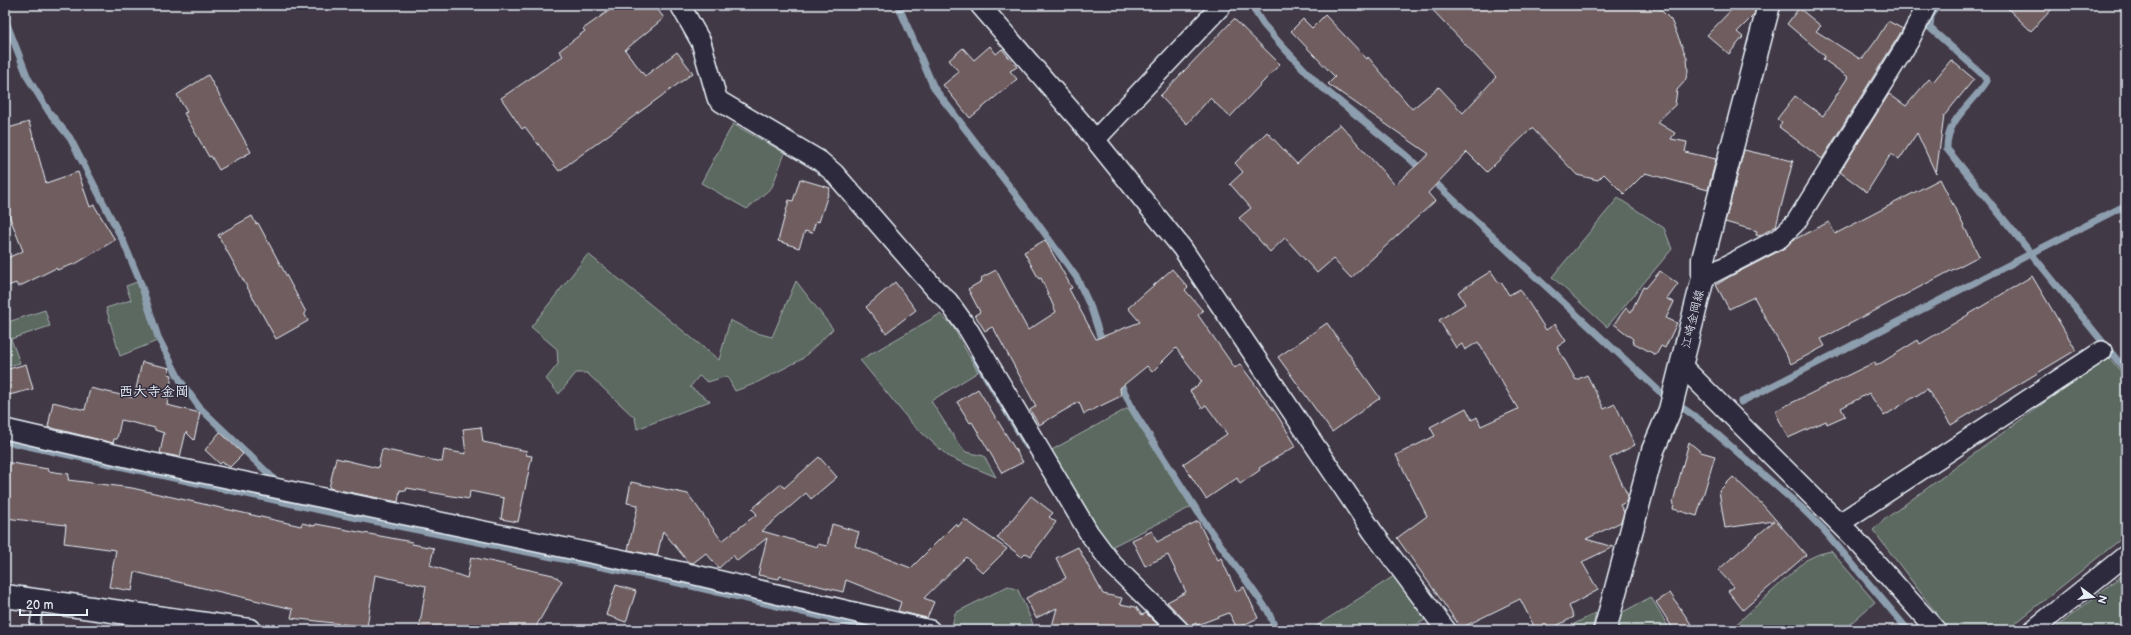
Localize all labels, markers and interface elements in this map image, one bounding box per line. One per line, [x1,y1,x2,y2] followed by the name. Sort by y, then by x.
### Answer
[1678,288,1708,350] street label: 江崎金岡線
[119,383,189,400] district label: 西大寺金岡
[2073,577,2113,617] north arrow
[20,591,87,617] scale bar
[2095,594,2110,605] text: N
[26,598,53,613] text: 20 m

